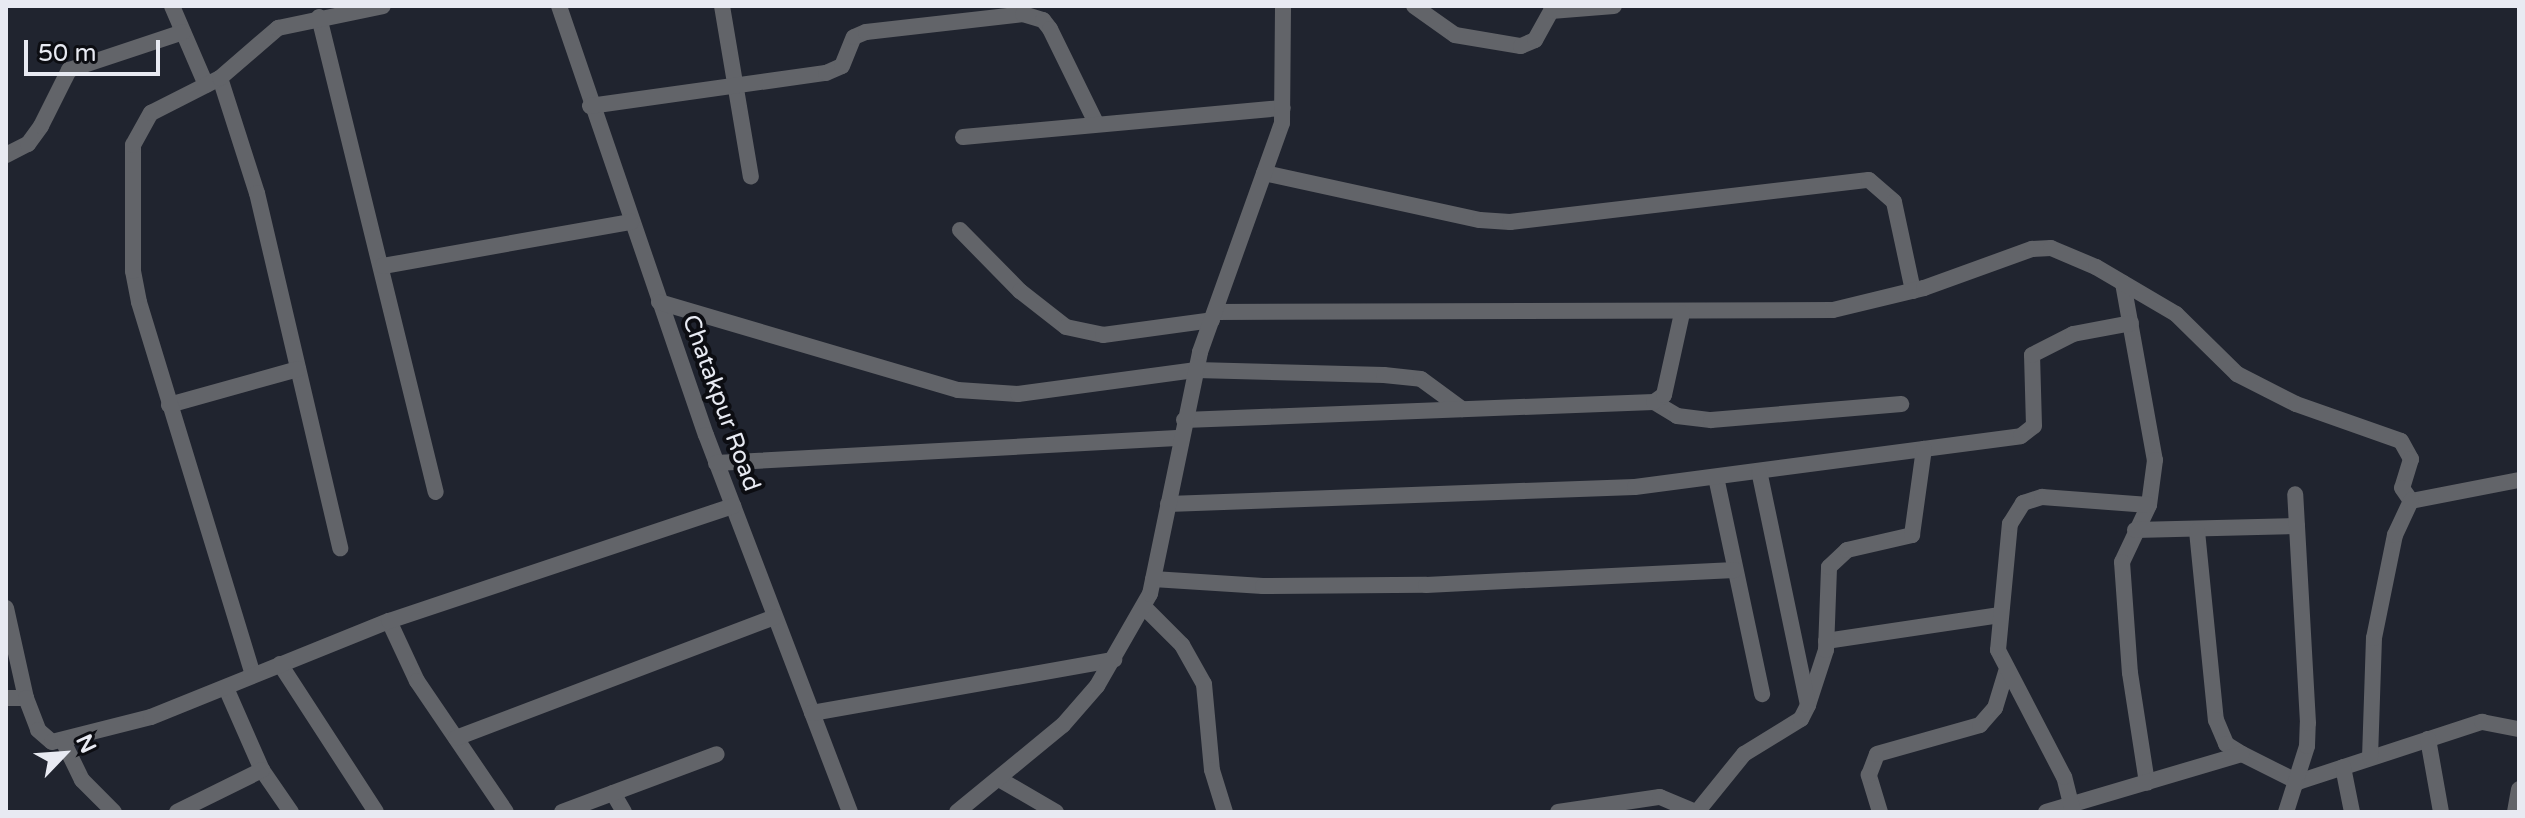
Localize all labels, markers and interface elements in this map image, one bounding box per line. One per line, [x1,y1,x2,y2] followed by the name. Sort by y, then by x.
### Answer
[28,24,164,74] scale bar
[38,39,96,68] text: 50 m
[676,311,766,495] street label: Chatakpur Road
[24,714,104,794] north arrow
[70,730,101,757] text: N

